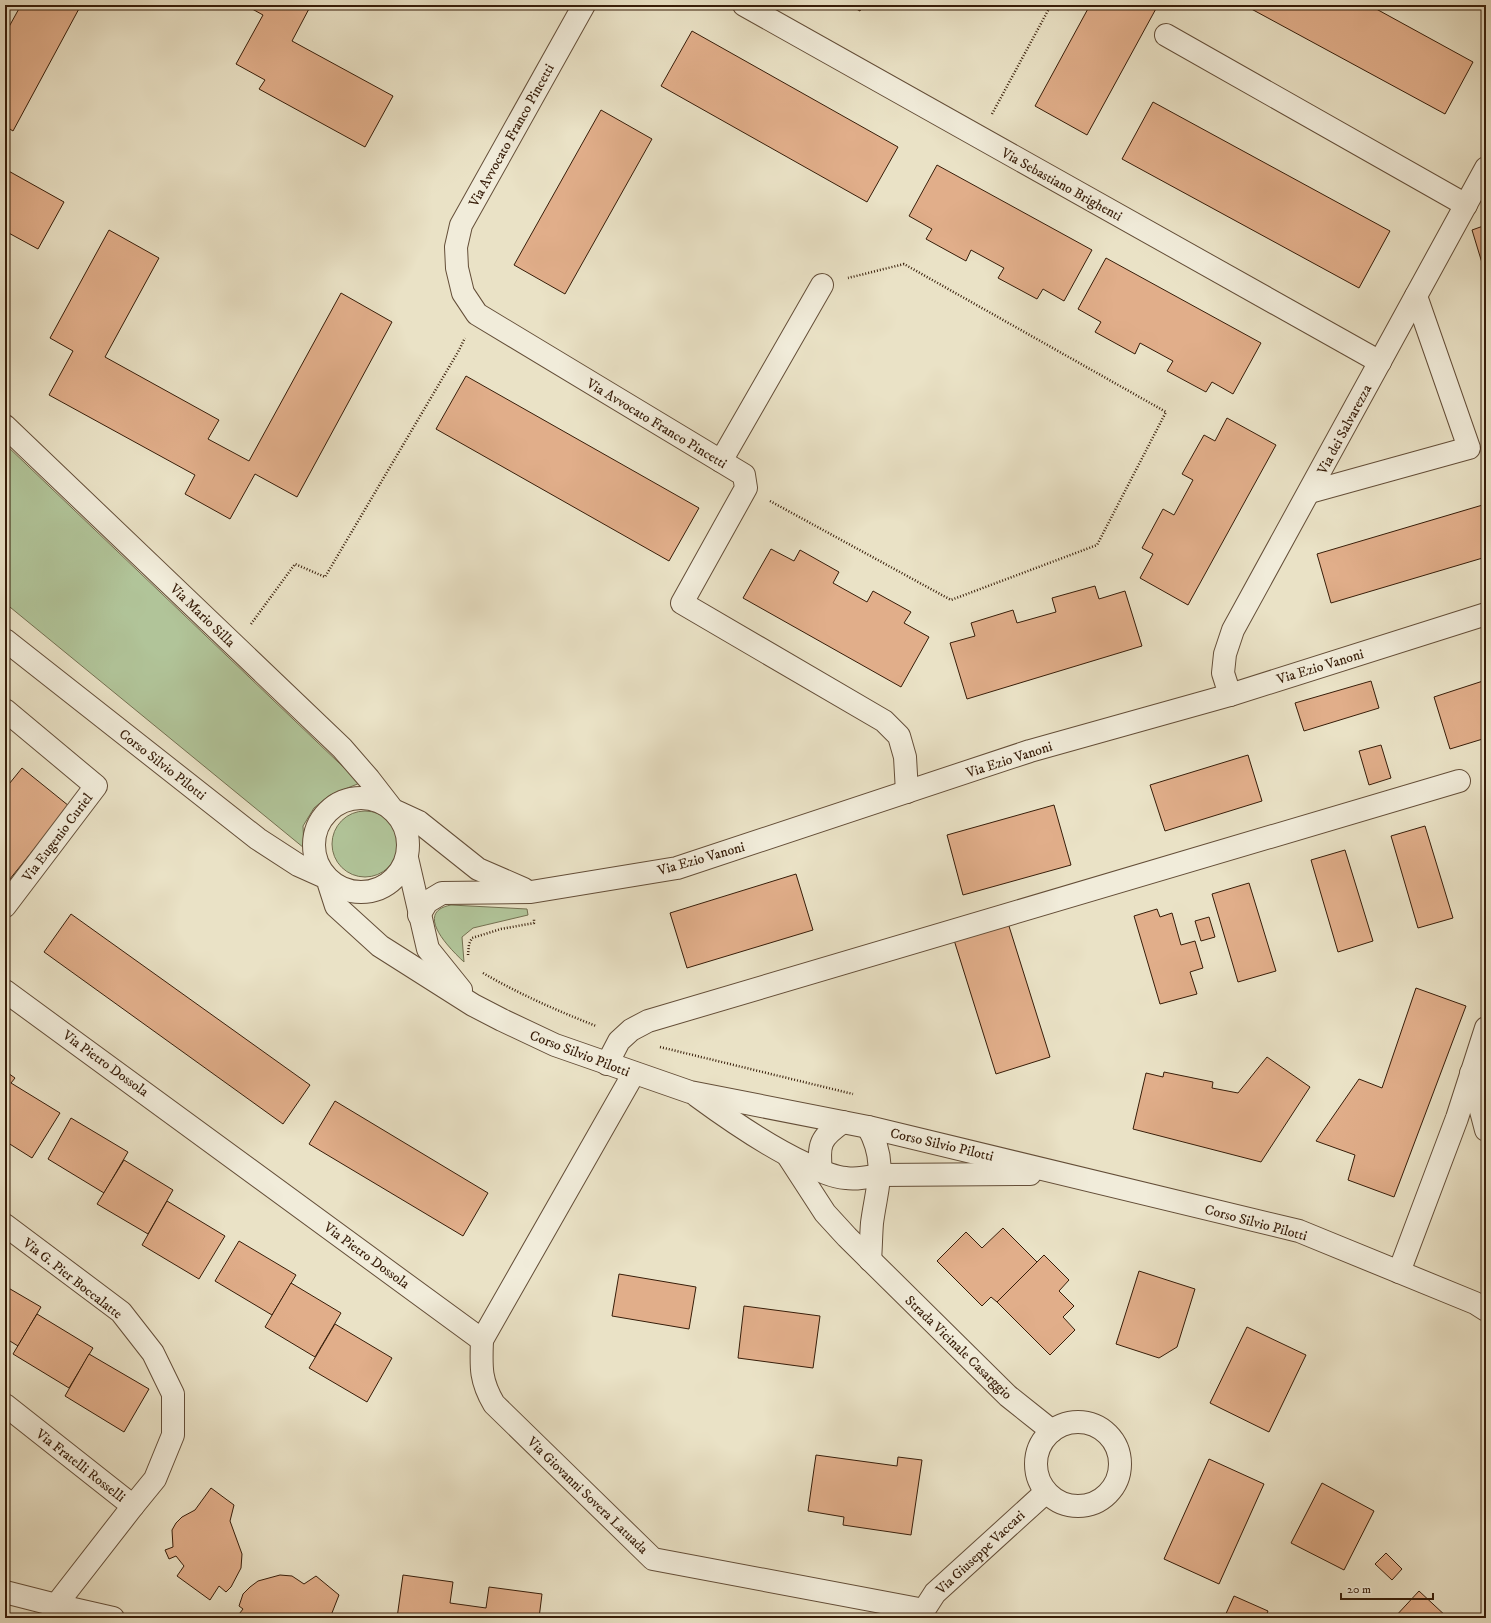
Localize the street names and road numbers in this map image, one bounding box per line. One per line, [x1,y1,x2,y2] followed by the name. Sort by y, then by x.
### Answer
[465,60,559,211] street label: Via Avvocato Franco Pincetti
[997,144,1126,226] street label: Via Sebastiano Brighenti
[582,374,730,473] street label: Via Avvocato Franco Pincetti
[1313,381,1376,478] street label: Via dei Salvarezza
[165,579,239,651] street label: Via Mario Silla
[1274,645,1366,689] street label: Via Ezio Vanoni
[115,725,210,805] street label: Corso Silvio Pilotti
[963,737,1055,783] street label: Via Ezio Vanoni
[18,789,97,886] street label: Via Eugenio Curiel
[655,838,747,880] street label: Via Ezio Vanoni
[58,1026,152,1101] street label: Via Pietro Dossola
[527,1027,633,1081] street label: Corso Silvio Pilotti
[888,1124,996,1166] street label: Corso Silvio Pilotti
[1202,1201,1309,1245] street label: Corso Silvio Pilotti
[319,1218,413,1293] street label: Via Pietro Dossola
[18,1234,126,1323] street label: Via G. Pier Boccalatte
[901,1292,1016,1404] street label: Strada Vicinale Casarggio
[31,1425,129,1507] street label: Via Fratelli Rosselli
[522,1433,652,1558] street label: Via Giovanni Sovera Latuada
[932,1506,1029,1599] street label: Via Giuseppe Vaccari

